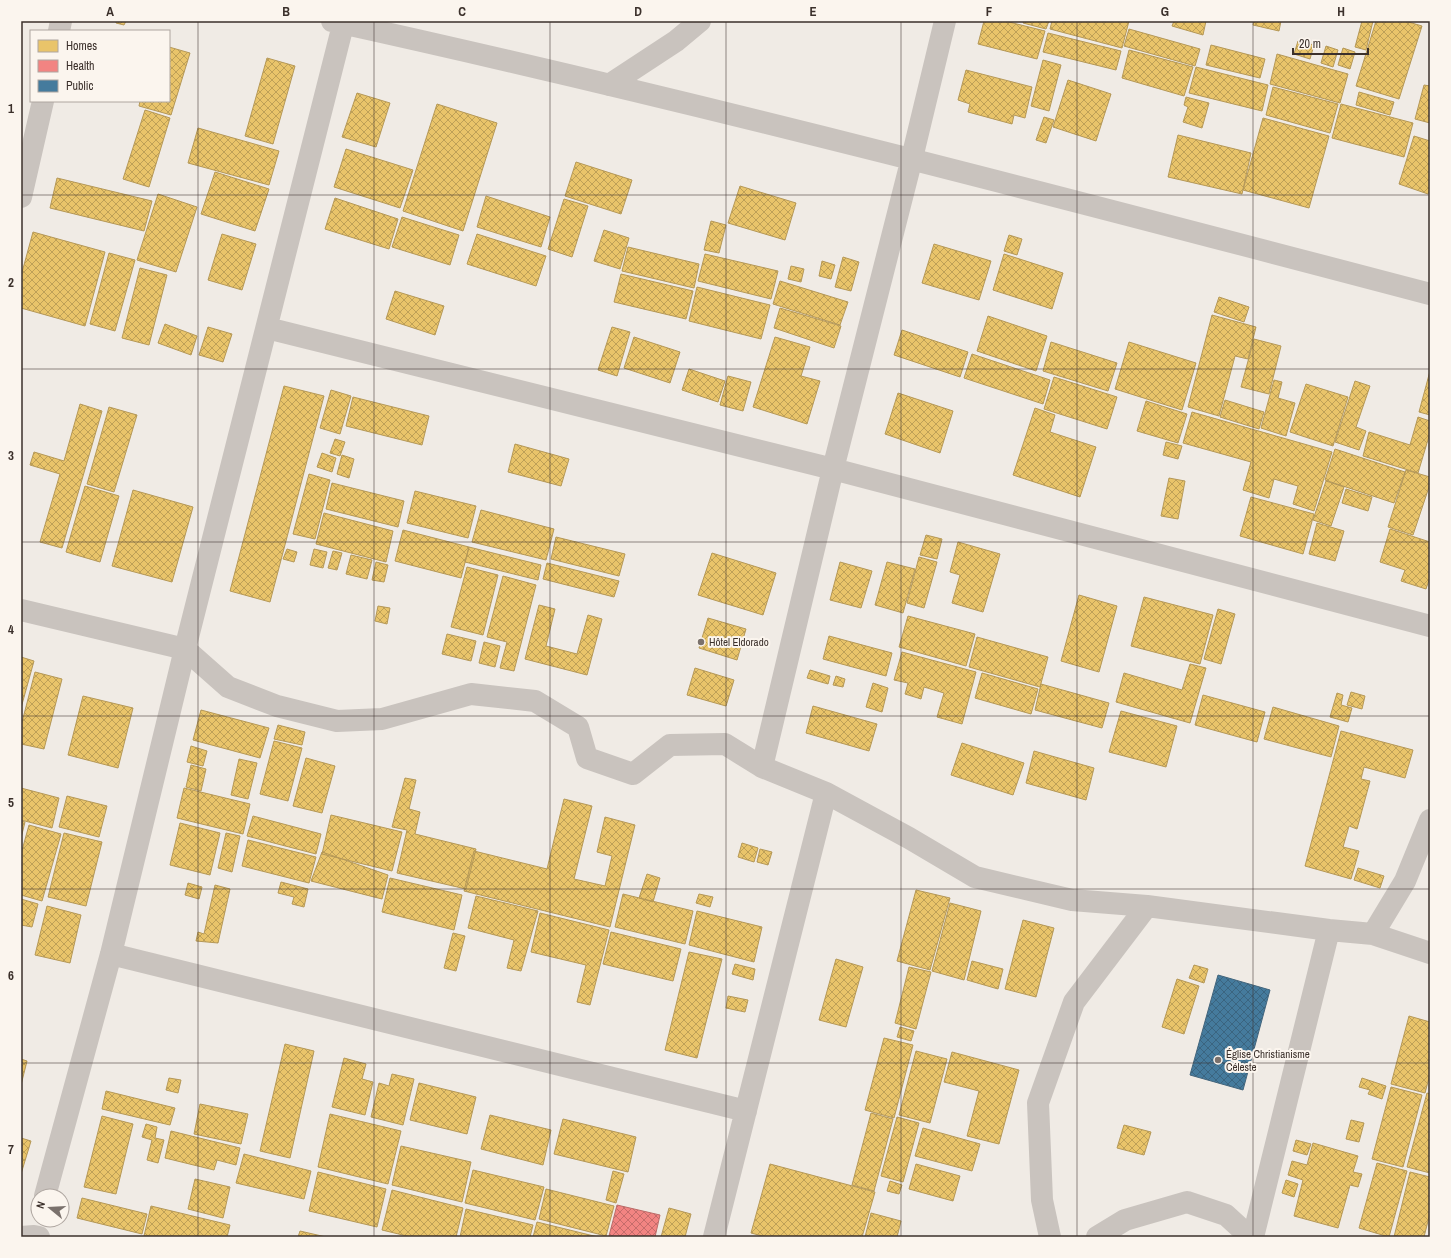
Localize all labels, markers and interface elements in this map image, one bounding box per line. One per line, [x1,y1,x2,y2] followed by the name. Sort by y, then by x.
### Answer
[106,3,114,20] text: A
[282,3,290,20] text: B
[458,3,466,20] text: C
[634,3,642,20] text: D
[809,3,817,20] text: E
[986,3,993,20] text: F
[1161,3,1169,20] text: G
[1337,3,1345,20] text: H
[30,30,170,102] legend
[1293,30,1368,56] scale bar
[1299,36,1321,52] text: 20 m
[66,38,97,54] text: Homes
[66,58,94,74] text: Health
[66,78,93,94] text: Public
[8,100,14,117] text: 1
[8,274,14,291] text: 2
[8,447,14,464] text: 3
[8,621,14,638] text: 4
[709,635,769,649] place label: Hôtel Eldorado
[696,637,706,647] marker: Hôtel Eldorado
[8,794,14,811] text: 5
[8,967,14,984] text: 6
[1226,1047,1310,1074] place label: Église Christianisme Céleste
[1213,1055,1223,1065] marker: Église Christianisme Céleste
[8,1141,14,1158] text: 7
[30,1188,70,1228] north arrow
[33,1200,48,1210] text: N

